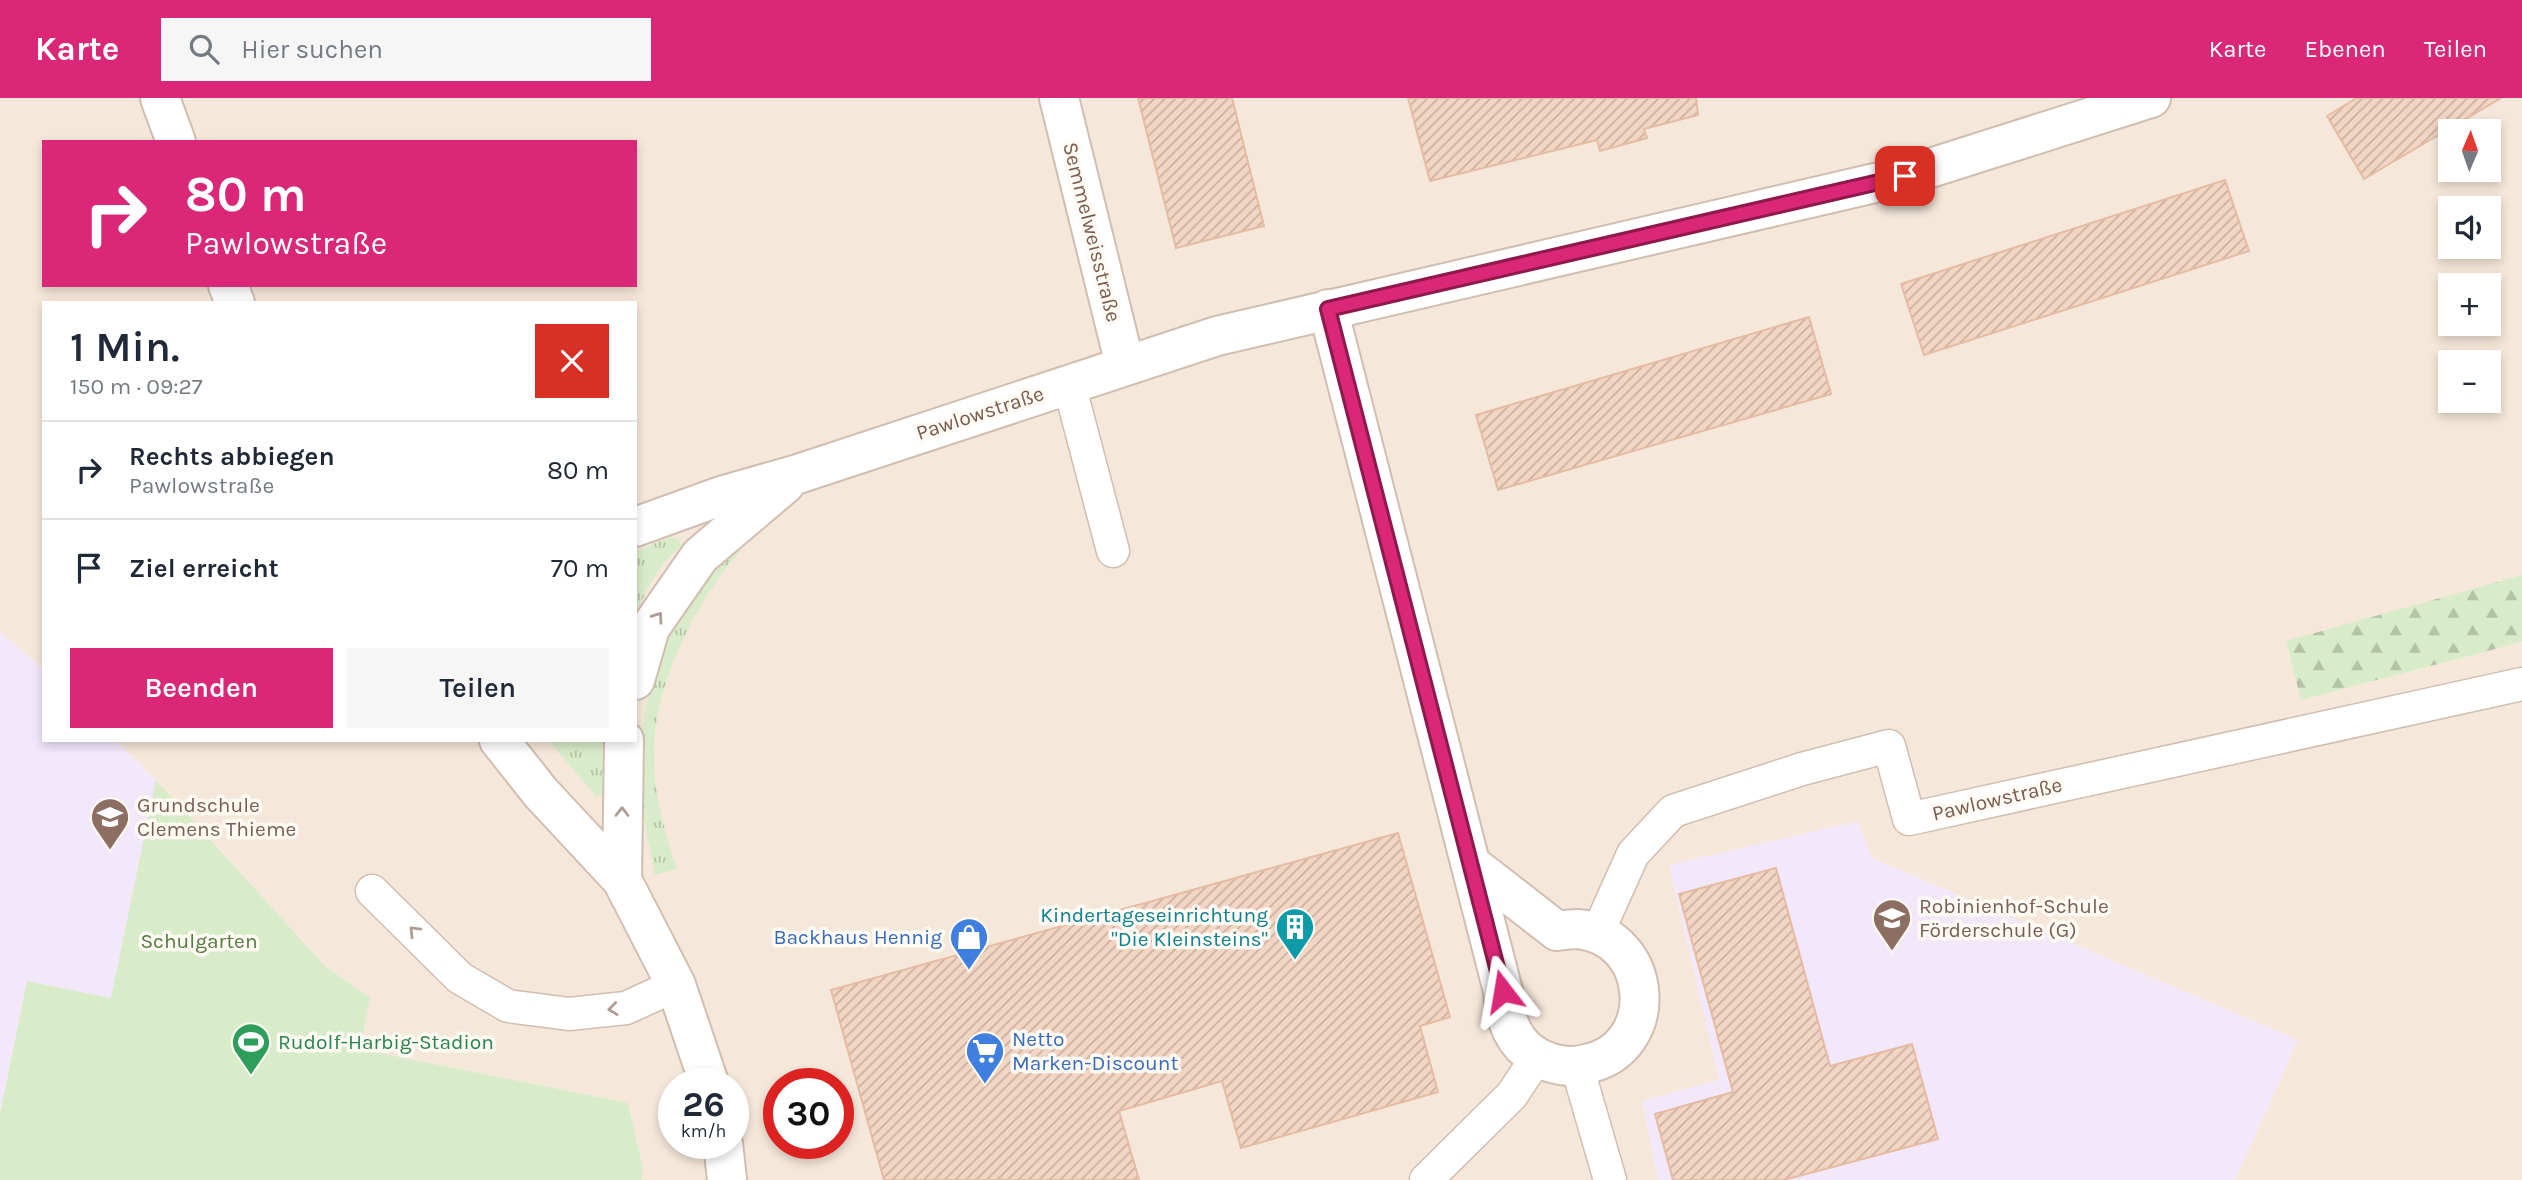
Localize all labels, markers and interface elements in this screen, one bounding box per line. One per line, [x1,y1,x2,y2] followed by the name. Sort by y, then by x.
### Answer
[161,18,651,81] search box
[35,30,119,68] text: Karte
[185,30,223,68] icon: search
[241,34,383,65] text: Hier suchen
[2209,35,2266,63] text: Karte
[2304,35,2386,63] text: Ebenen
[2424,35,2487,63] text: Teilen
[2438,119,2501,182] north arrow
[2438,119,2501,413] map controls
[1058,140,1126,324] street label: Semmelweisstraße
[1875,146,1935,206] pin
[1886,157,1924,195] icon: arrive
[185,166,307,223] text: 80 m
[70,168,161,259] icon: right
[2438,196,2501,259] button: sound
[185,225,387,262] text: Pawlowstraße
[2438,273,2501,336] button: +
[70,322,180,372] text: 1 Min.
[535,324,609,398] button: close
[2438,350,2501,413] button: −
[70,373,203,400] text: 150 m · 09:27
[913,381,1047,445] street label: Pawlowstraße
[129,441,335,472] text: Rechts abbiegen
[70,451,108,489] icon: right
[547,455,609,486] text: 80 m
[129,472,274,499] text: Pawlowstraße
[70,549,108,587] icon: arrive
[129,553,279,584] text: Ziel erreicht
[551,553,609,584] text: 70 m
[650,611,663,624] one-way arrow
[70,648,333,728] button: Beenden
[347,648,609,728] button: Teilen
[1930,772,2064,826] street label: Pawlowstraße
[137,793,296,841] place label: Grundschule Clemens Thieme
[89,796,131,851] school or university icon: Grundschule Clemens Thieme
[614,806,630,817] one-way arrow
[1919,894,2109,942] place label: Robinienhof-Schule Förderschule (G)
[1871,897,1913,952] school or university icon: Robinienhof-Schule Förderschule (G)
[1040,903,1268,951] place label: Kindertageseinrichtung "Die Kleinsteins"
[1274,906,1316,961] building icon: Kindertageseinrichtung "Die Kleinsteins"
[948,916,990,971] shop icon: Backhaus Hennig
[773,925,942,949] place label: Backhaus Hennig
[409,927,422,940] one-way arrow
[140,929,258,953] park label: Schulgarten
[1466,954,1540,1028] position arrow
[607,1002,619,1017] one-way arrow
[230,1021,272,1076] sports icon: Rudolf-Harbig-Stadion
[1012,1027,1178,1075] place label: Netto Marken-Discount
[278,1030,494,1054] place label: Rudolf-Harbig-Stadion
[964,1030,1006,1085] supermarket icon: Netto Marken-Discount
[763,1068,854,1159] speed limit sign: 30
[682,1084,725,1125] text: 26
[681,1120,726,1142] text: km/h

